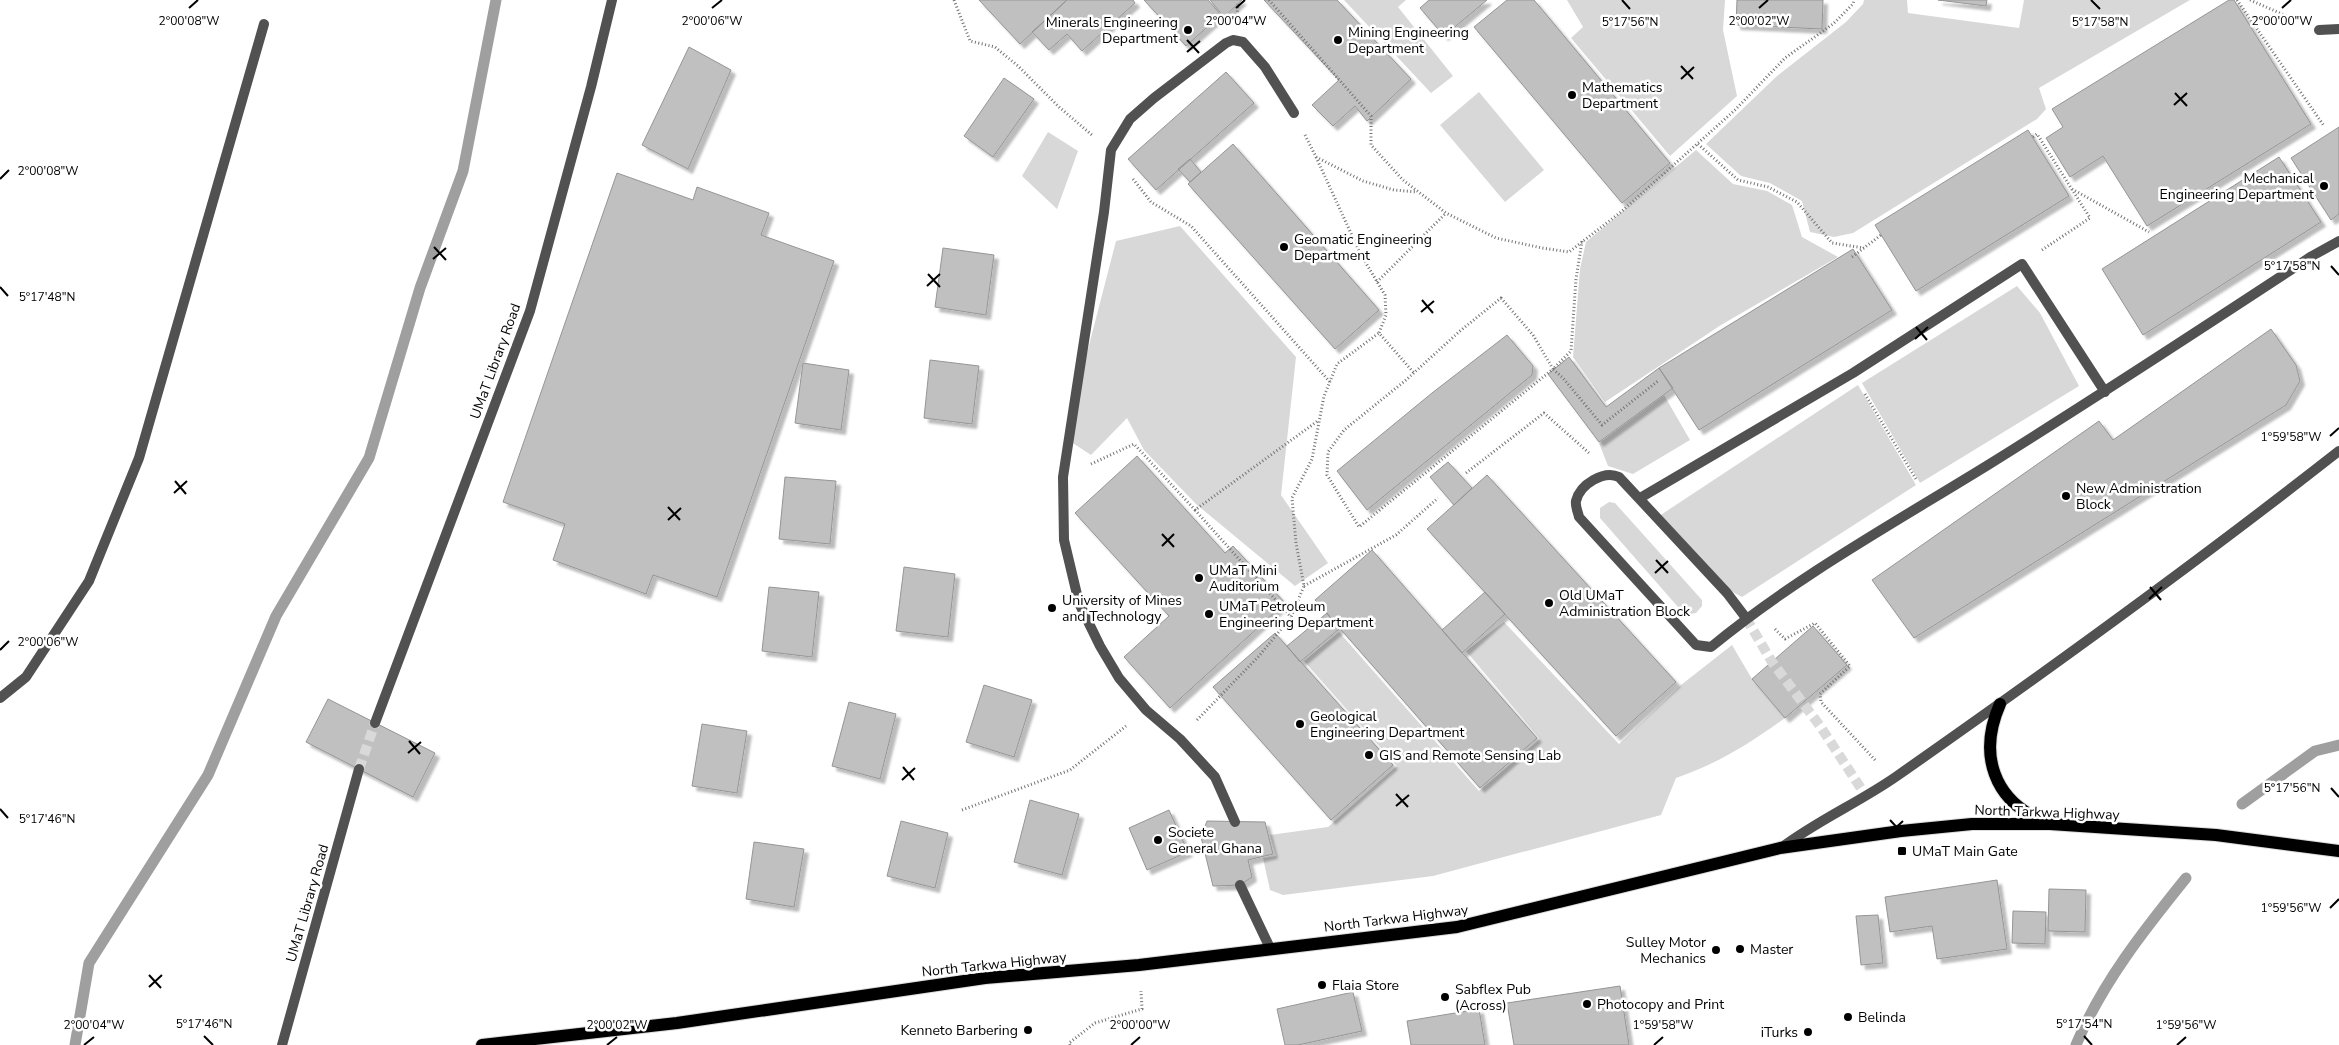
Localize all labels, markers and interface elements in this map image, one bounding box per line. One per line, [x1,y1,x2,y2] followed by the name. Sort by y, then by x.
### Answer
[158,13,220,29] text: 2°00'08"W
[681,13,743,29] text: 2°00'06"W
[1046,13,1178,48] place label: Minerals Engineering Department
[1205,13,1267,29] text: 2°00'04"W
[1728,13,1790,29] text: 2°00'02"W
[2251,13,2313,29] text: 2°00'00"W
[1602,14,1658,30] text: 5°17'56"N
[2072,14,2128,30] text: 5°17'58"N
[1348,23,1469,58] place label: Mining Engineering Department
[1182,24,1194,36] marker: Minerals Engineering Department
[1332,34,1344,46] marker: Mining Engineering Department
[1582,78,1663,113] place label: Mathematics Department
[1566,89,1578,101] marker: Mathematics Department
[17,163,79,179] text: 2°00'08"W
[2160,169,2315,204] place label: Mechanical Engineering Department
[2318,180,2330,192] marker: Mechanical Engineering Department
[1294,230,1432,265] place label: Geomatic Engineering Department
[1278,241,1290,253] marker: Geomatic Engineering Department
[2264,258,2320,274] text: 5°17'58"N
[19,289,75,305] text: 5°17'48"N
[466,301,525,422] street label: UMaT Library Road
[2260,429,2322,445] text: 1°59'58"W
[2076,479,2202,514] place label: New Administration Block
[2060,490,2072,502] marker: New Administration Block
[1209,561,1279,596] place label: UMaT Mini Auditorium
[1193,572,1205,584] marker: UMaT Mini Auditorium
[1559,586,1691,621] place label: Old UMaT Administration Block
[1062,591,1182,626] place label: University of Mines and Technology
[1219,597,1374,632] place label: UMaT Petroleum Engineering Department
[1543,597,1555,609] marker: Old UMaT Administration Block
[1046,602,1058,614] marker: University of Mines and Technology
[1203,608,1215,620] marker: UMaT Petroleum Engineering Department
[17,634,79,650] text: 2°00'06"W
[1310,707,1465,742] place label: Geological Engineering Department
[1294,718,1306,730] marker: Geological Engineering Department
[1379,746,1561,765] place label: GIS and Remote Sensing Lab
[1363,749,1375,761] marker: GIS and Remote Sensing Lab
[2264,780,2320,796] text: 5°17'56"N
[1974,800,2121,825] street label: North Tarkwa Highway
[19,811,75,827] text: 5°17'46"N
[1168,823,1262,858] place label: Societe General Ghana
[1152,834,1164,846] marker: Societe General Ghana
[282,842,333,964] street label: UMaT Library Road
[1912,842,2018,861] place label: UMaT Main Gate
[1896,845,1908,857] marker: UMaT Main Gate
[1323,900,1470,937] street label: North Tarkwa Highway
[2260,900,2322,916] text: 1°59'56"W
[1626,933,1706,968] place label: Sulley Motor Mechanics
[1750,940,1793,959] place label: Master
[1734,943,1746,955] marker: Master
[1710,944,1722,956] marker: Sulley Motor Mechanics
[921,947,1068,982] street label: North Tarkwa Highway
[1332,976,1399,995] place label: Flaia Store
[1316,979,1328,991] marker: Flaia Store
[1455,980,1531,1015] place label: Sabflex Pub (Across)
[1439,991,1451,1003] marker: Sabflex Pub (Across)
[1597,995,1724,1014] place label: Photocopy and Print
[1581,998,1593,1010] marker: Photocopy and Print
[1858,1008,1906,1027] place label: Belinda
[1842,1011,1854,1023] marker: Belinda
[176,1016,232,1032] text: 5°17'46"N
[2056,1016,2112,1032] text: 5°17'54"N
[63,1017,125,1033] text: 2°00'04"W
[586,1017,648,1033] text: 2°00'02"W
[1109,1017,1171,1033] text: 2°00'00"W
[1632,1017,1694,1033] text: 1°59'58"W
[2155,1017,2217,1033] text: 1°59'56"W
[900,1021,1018,1040] place label: Kenneto Barbering
[1761,1023,1798,1042] place label: iTurks
[1022,1024,1034,1036] marker: Kenneto Barbering
[1802,1026,1814,1038] marker: iTurks

